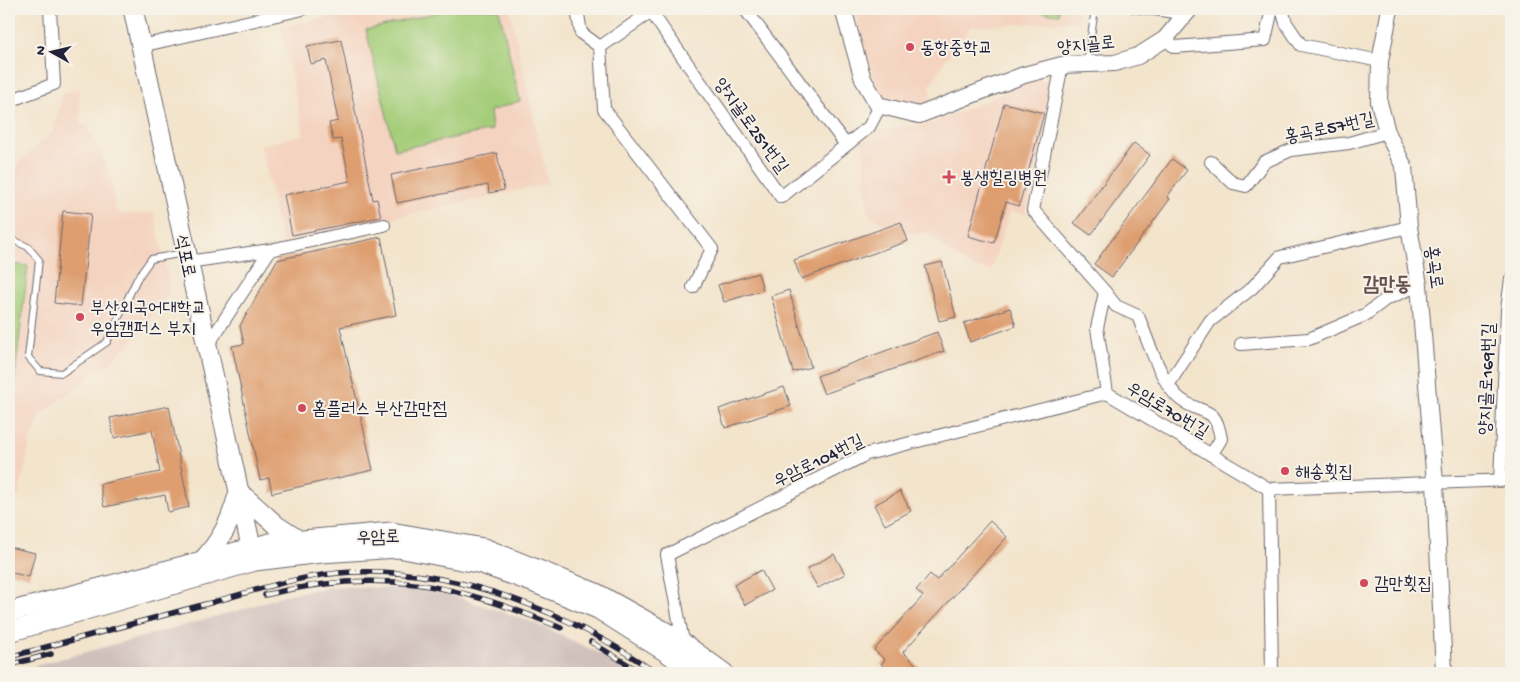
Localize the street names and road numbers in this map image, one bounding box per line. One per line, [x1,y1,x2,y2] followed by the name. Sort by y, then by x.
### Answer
[1056,33,1116,60] street label: 양지골로
[708,75,792,179] street label: 양지골로251번길
[1283,109,1377,149] street label: 홍곡로57번길
[169,233,198,280] street label: 석포로
[1419,244,1447,290] street label: 홍곡로
[1476,322,1501,436] street label: 양지골로169번길
[1122,378,1212,444] street label: 우암로70번길
[770,431,868,493] street label: 우암로104번길
[356,528,400,549] street label: 우암로

